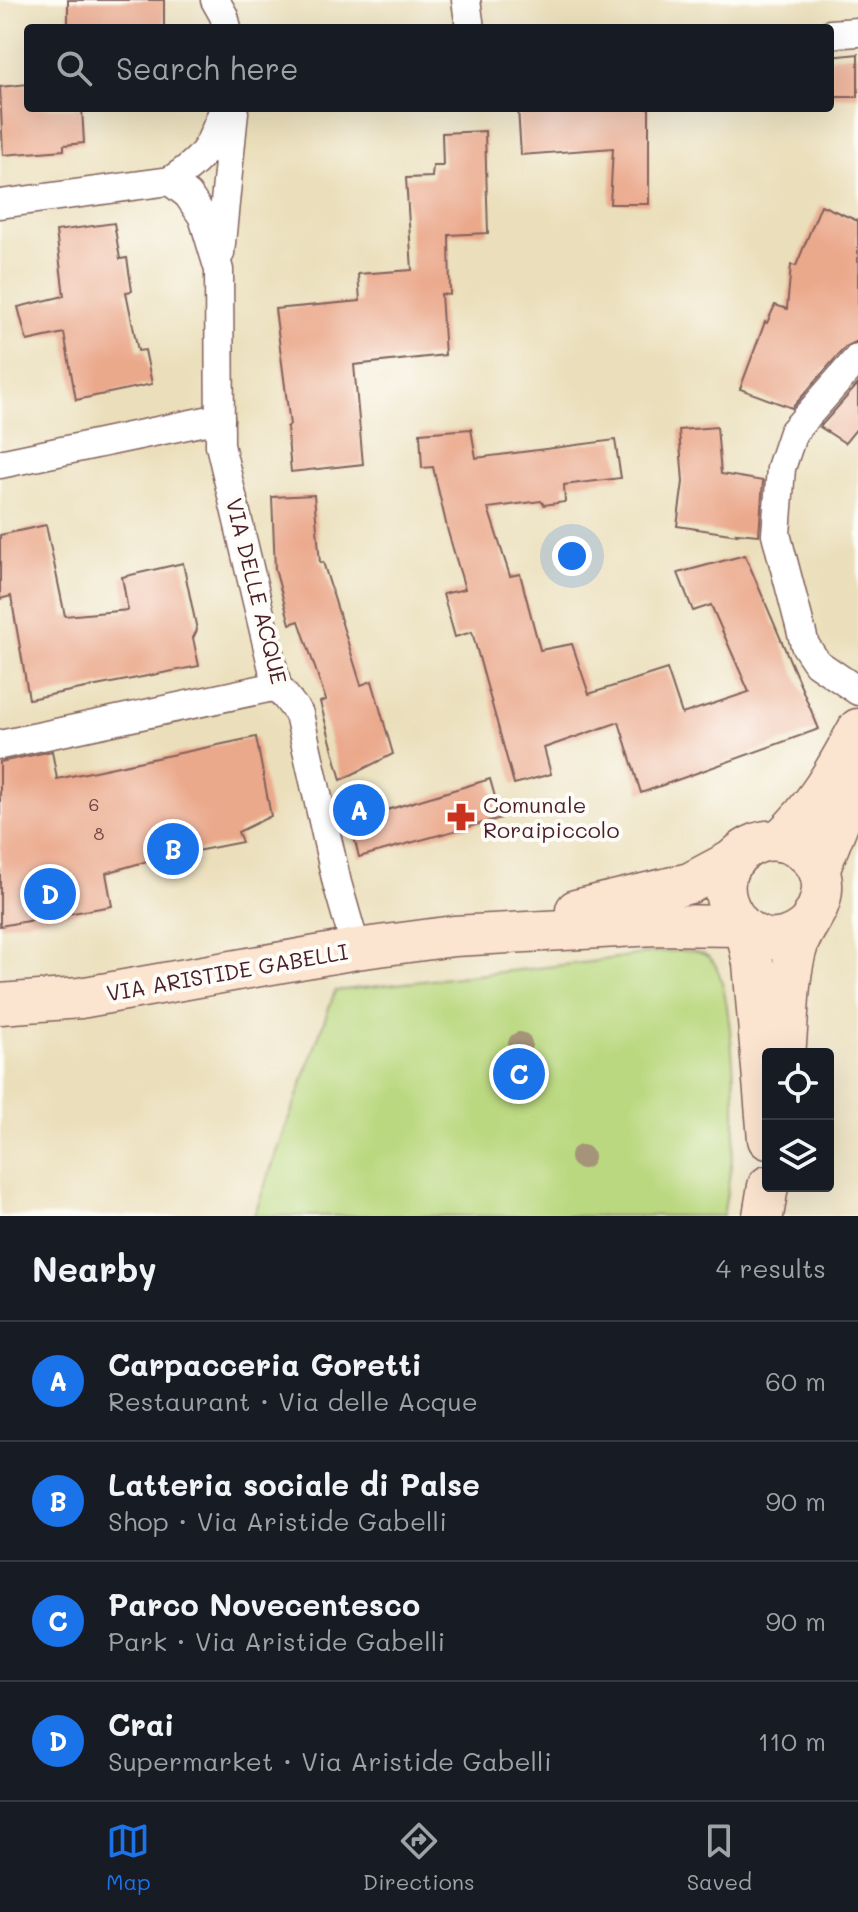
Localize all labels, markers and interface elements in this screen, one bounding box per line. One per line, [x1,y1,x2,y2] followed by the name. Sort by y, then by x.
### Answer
[24,24,834,112] search box
[52,46,96,90] icon: search
[116,48,299,88] text: Search here
[220,495,294,687] street label: VIA DELLE ACQUE
[552,536,592,576] your location
[333,780,385,840] pin: A
[483,790,619,844] place label: Comunale Roraipiccolo
[89,792,99,816] house number: 6
[446,802,476,832] pharmacy icon: Comunale Roraipiccolo
[147,819,199,879] pin: B
[94,821,105,845] house number: 8
[24,864,76,924] pin: D
[104,936,350,1008] street label: VIA ARISTIDE GABELLI
[493,1044,545,1104] pin: C
[762,1048,834,1192] map controls
[762,1048,834,1120] button: locate
[762,1120,834,1192] button: layers
[32,1246,157,1291] text: Nearby
[716,1251,826,1285] text: 4 results
[108,1344,422,1384] text: Carpacceria Goretti
[49,1364,67,1398] text: A
[765,1364,826,1398] text: 60 m
[108,1384,478,1418] text: Restaurant · Via delle Acque
[108,1464,480,1504] text: Latteria sociale di Palse
[49,1484,67,1518] text: B
[766,1484,826,1518] text: 90 m
[108,1504,447,1538] text: Shop · Via Aristide Gabelli
[108,1584,420,1624] text: Parco Novecentesco
[48,1604,68,1638] text: C
[766,1604,826,1638] text: 90 m
[108,1624,445,1658] text: Park · Via Aristide Gabelli
[108,1704,174,1744] text: Crai
[49,1724,67,1758] text: D
[758,1724,826,1758] text: 110 m
[108,1744,552,1778] text: Supermarket · Via Aristide Gabelli
[106,1819,151,1896] tab: Map
[363,1819,475,1896] tab: Directions
[687,1819,752,1896] tab: Saved

